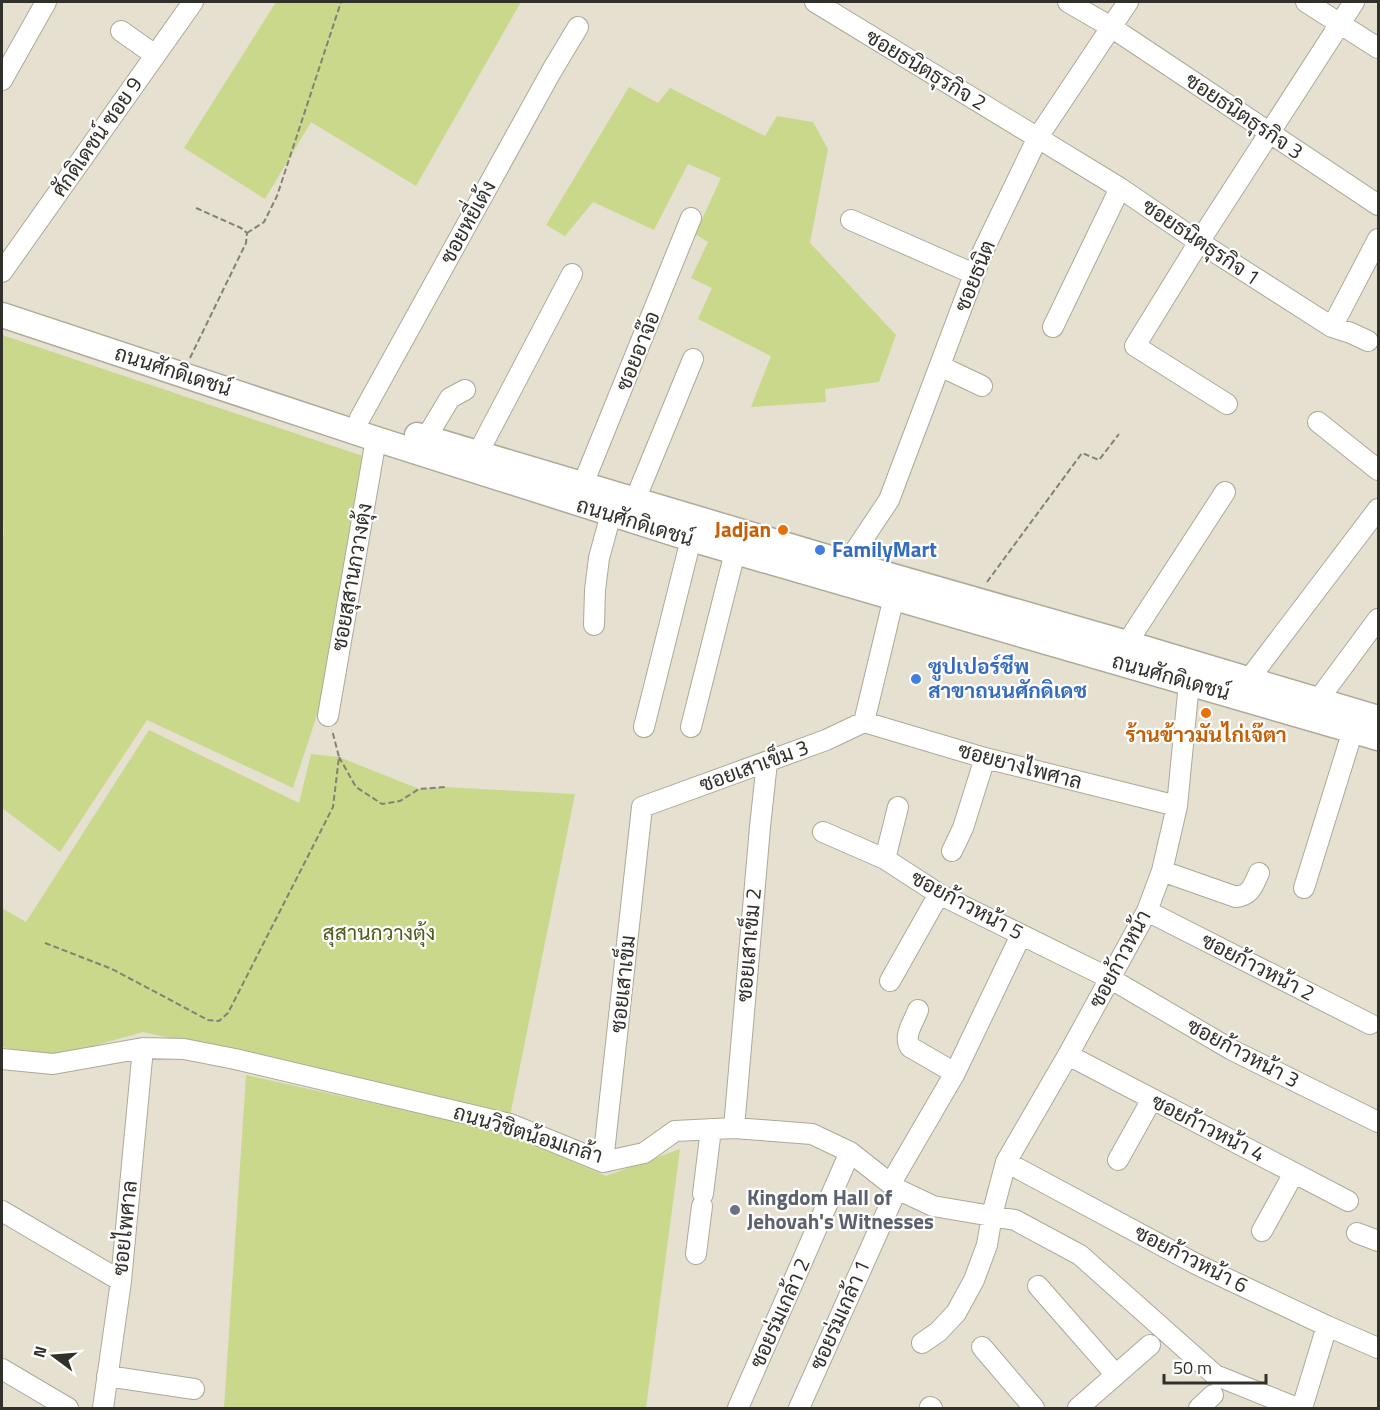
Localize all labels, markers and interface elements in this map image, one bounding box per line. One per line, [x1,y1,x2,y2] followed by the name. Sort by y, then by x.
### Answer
[860,20,993,118] street label: ซอยธนิตธุรกิจ 2
[1179,64,1310,167] street label: ซอยธนิตธุรกิจ 3
[43,70,150,203] street label: ศักดิเดชน์ ซอย 9
[428,172,503,269] street label: ซอยหยี่เต้ง
[1136,190,1267,293] street label: ซอยธนิตธุรกิจ 1
[945,235,1003,316] street label: ซอยธนิต
[607,306,668,395] street label: ซอยอาจ๊อ
[111,336,236,404] street label: ถนนศักดิเดชน์
[573,488,698,554] street label: ถนนศักดิเดชน์
[322,500,380,653] street label: ซอยสุสานกวางตุ้ง
[715,513,771,545] place label: Jadjan
[776,523,790,537] marker: Jadjan
[832,533,937,565] place label: FamilyMart
[813,543,827,557] marker: FamilyMart
[1109,644,1234,708] street label: ถนนศักดิเดชน์
[928,650,1087,706] place label: ซูปเปอร์ชีพ สาขาถนนศักดิเดช
[909,672,923,686] marker: ซูปเปอร์ชีพ สาขาถนนศักดิเดช
[1199,706,1213,720] marker: ร้านข้าวมันไก่เจ๊ตา
[1125,718,1287,750] place label: ร้านข้าวมันไก่เจ๊ตา
[694,730,813,800] street label: ซอยเสาเข็ม 3
[955,733,1086,797] street label: ซอยยางไพศาล
[905,861,1030,947] street label: ซอยก้าวหน้า 5
[727,887,769,1003] street label: ซอยเสาเข็ม 2
[1080,904,1158,1013] street label: ซอยก้าวหน้า
[323,916,435,948] park label: สุสานกวางตุ้ง
[1196,924,1321,1008] street label: ซอยก้าวหน้า 2
[601,933,643,1034] street label: ซอยเสาเข็ม
[1181,1009,1306,1095] street label: ซอยก้าวหน้า 3
[1146,1085,1271,1169] street label: ซอยก้าวหน้า 4
[450,1095,607,1171] street label: ถนนวิชิตน้อมเกล้า
[103,1179,145,1277] street label: ซอยไพศาล
[747,1181,934,1237] place label: Kingdom Hall of Jehovah's Witnesses
[728,1203,742,1217] marker: Kingdom Hall of Jehovah's Witnesses
[1129,1216,1254,1300] street label: ซอยก้าวหน้า 6
[741,1252,818,1373] street label: ซอยร่มเกล้า 2
[801,1254,878,1375] street label: ซอยร่มเกล้า 1
[24,1326,84,1386] north arrow
[27,1343,53,1361] text: N
[1164,1347,1266,1385] scale bar
[1173,1354,1212,1381] text: 50 m

